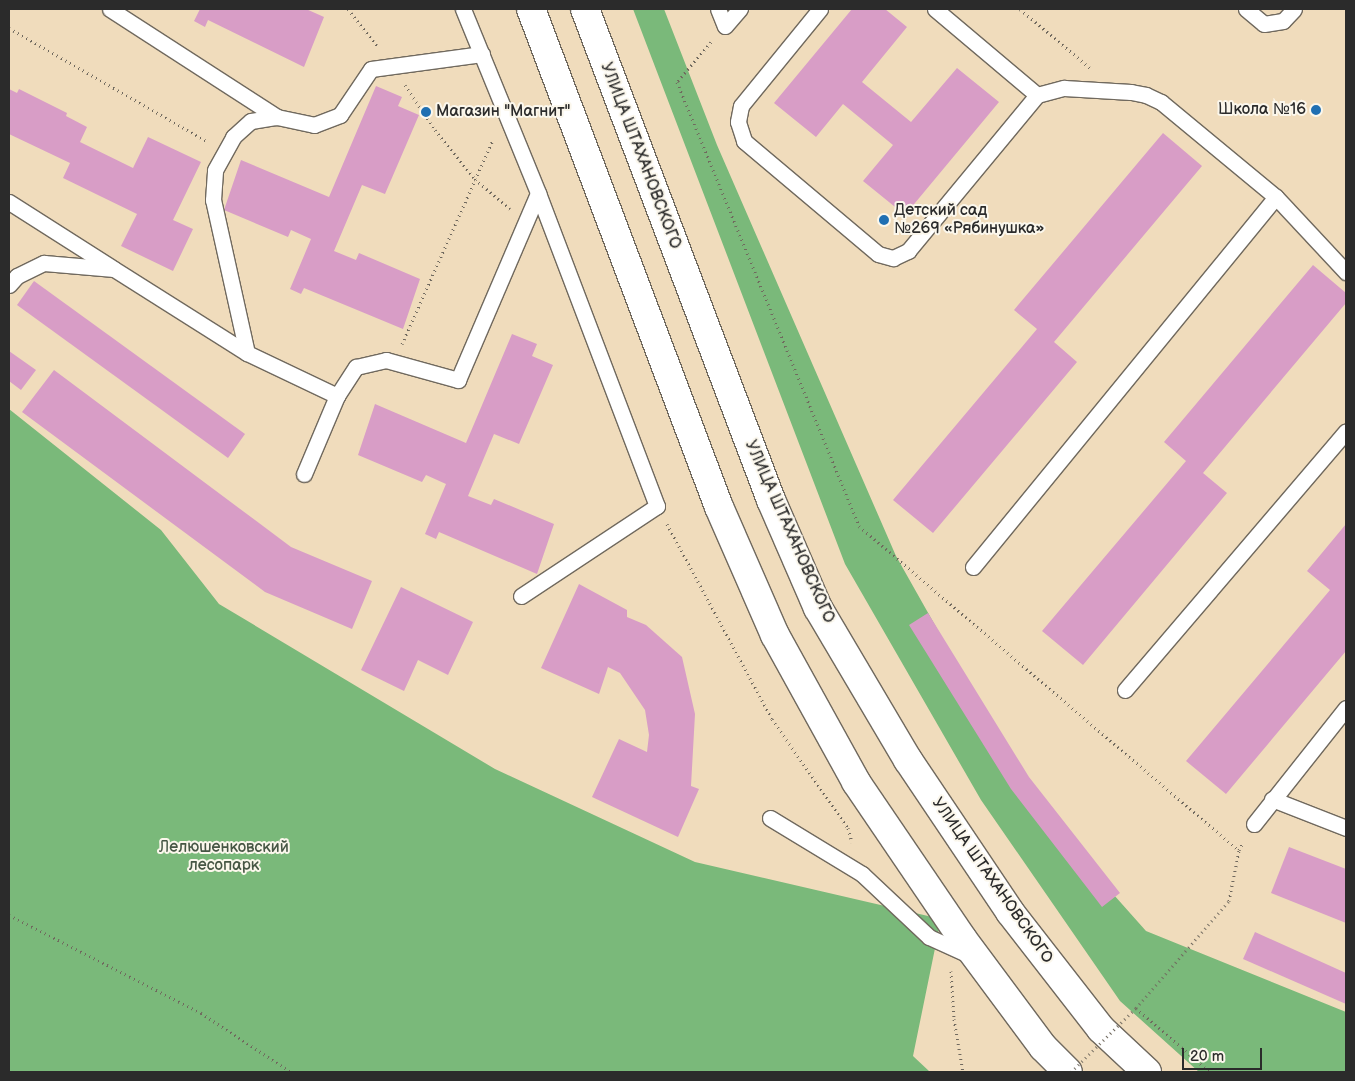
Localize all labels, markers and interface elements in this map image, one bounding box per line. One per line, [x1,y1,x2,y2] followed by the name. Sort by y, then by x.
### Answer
[596,60,684,252] street label: УЛИЦА ШТАХАНОВСКОГО
[1218,100,1306,120] place label: Школа №16
[436,102,571,122] place label: Магазин "Магнит"
[1310,104,1322,116] marker: Школа №16
[420,106,432,118] marker: Магазин "Магнит"
[894,201,1044,239] place label: Детский сад №269 «Рябинушка»
[878,214,890,226] marker: Детский сад №269 «Рябинушка»
[740,438,838,626] street label: УЛИЦА ШТАХАНОВСКОГО
[927,794,1057,968] street label: УЛИЦА ШТАХАНОВСКОГО
[159,838,289,876] park label: Лелюшенковский лесопарк
[1185,1038,1265,1070] scale bar
[1190,1047,1224,1066] text: 20 m

